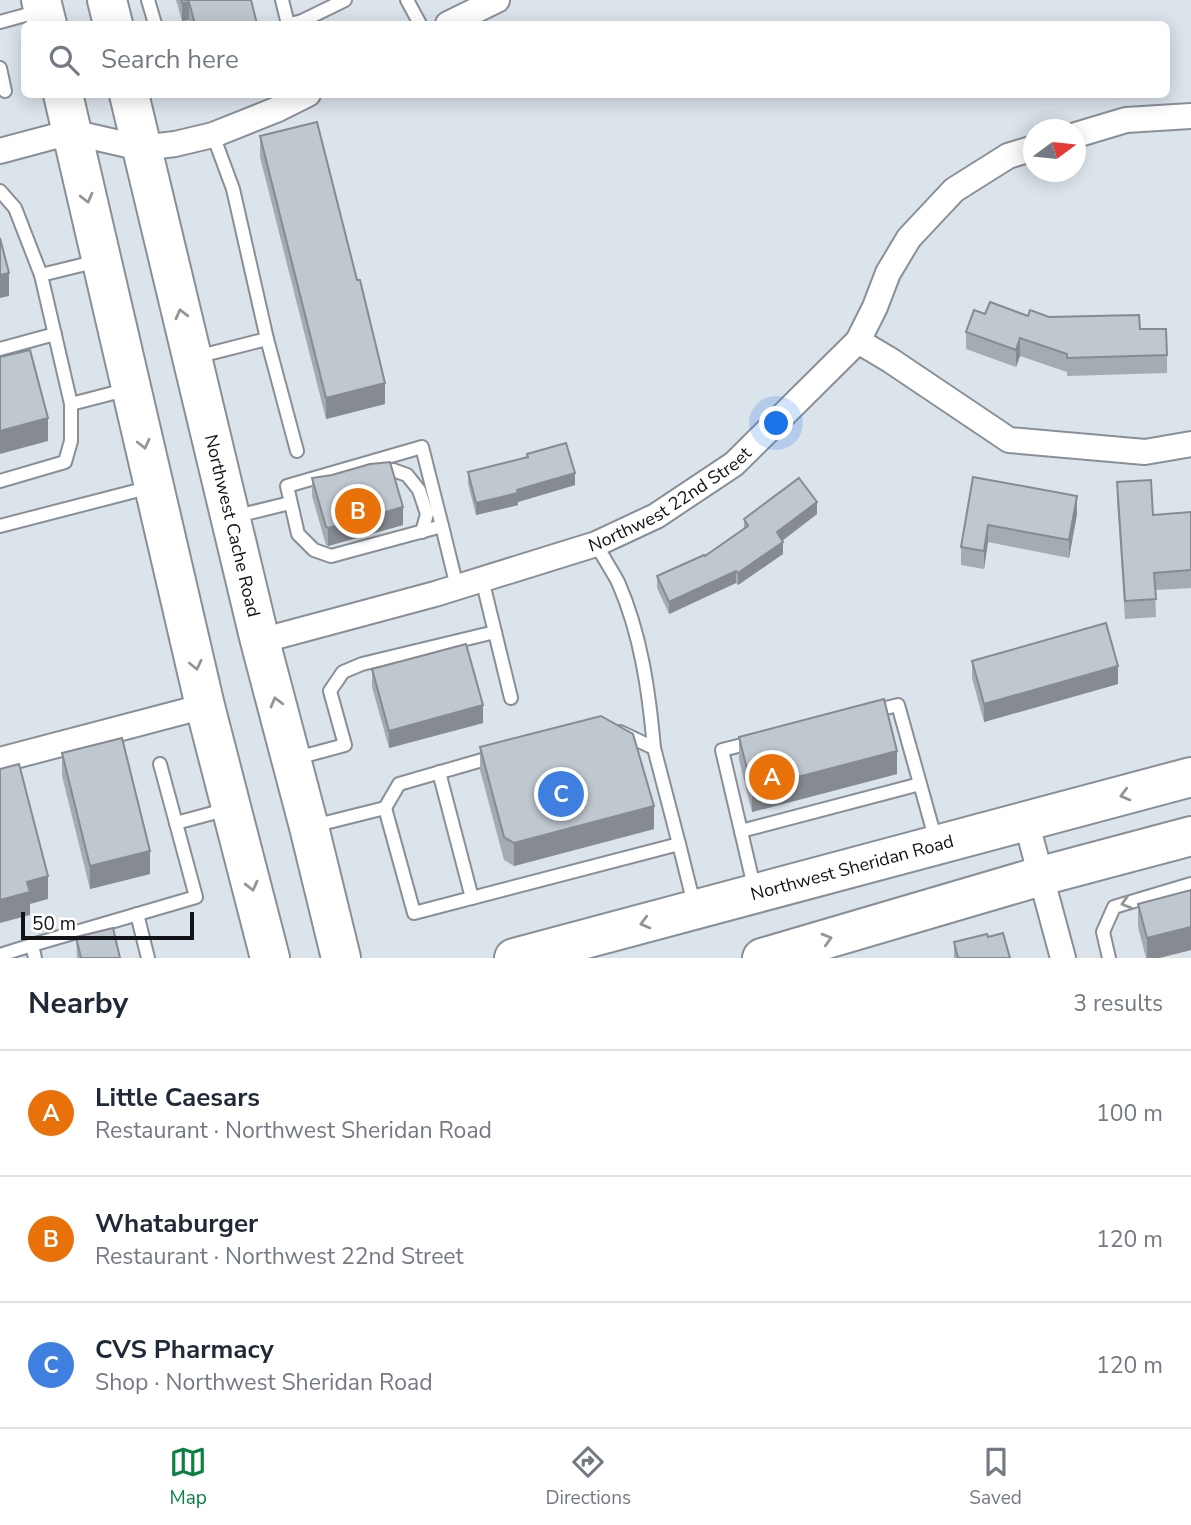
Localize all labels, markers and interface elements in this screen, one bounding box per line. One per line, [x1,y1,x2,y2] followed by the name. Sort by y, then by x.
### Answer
[21,21,1170,98] search box
[45,41,83,79] icon: search
[101,42,239,77] text: Search here
[1023,119,1086,182] north arrow
[79,192,93,204] one-way arrow
[175,308,189,320] one-way arrow
[759,406,793,440] your location
[199,432,266,619] street label: Northwest Cache Road
[136,438,150,450] one-way arrow
[585,441,757,558] street label: Northwest 22nd Street
[335,485,381,537] pin: B
[188,659,202,671] one-way arrow
[270,696,284,708] one-way arrow
[749,751,795,803] pin: A
[538,768,584,820] pin: C
[1119,786,1131,801] one-way arrow
[748,829,956,906] street label: Northwest Sheridan Road
[244,880,258,892] one-way arrow
[1121,895,1133,910] one-way arrow
[21,909,194,941] scale bar
[32,911,76,937] text: 50 m
[639,915,651,929] one-way arrow
[821,932,833,947] one-way arrow
[28,983,128,1024] text: Nearby
[1073,988,1163,1019] text: 3 results
[95,1080,260,1115] text: Little Caesars
[42,1098,60,1129] text: A
[1096,1098,1163,1129] text: 100 m
[95,1115,492,1146] text: Restaurant · Northwest Sheridan Road
[95,1206,258,1241] text: Whataburger
[43,1224,59,1255] text: B
[1096,1224,1163,1255] text: 120 m
[95,1241,464,1272] text: Restaurant · Northwest 22nd Street
[95,1332,274,1367] text: CVS Pharmacy
[43,1350,59,1381] text: C
[1096,1350,1163,1381] text: 120 m
[95,1367,433,1398] text: Shop · Northwest Sheridan Road
[169,1443,207,1511] tab: Map
[545,1443,631,1511] tab: Directions
[969,1443,1022,1511] tab: Saved

